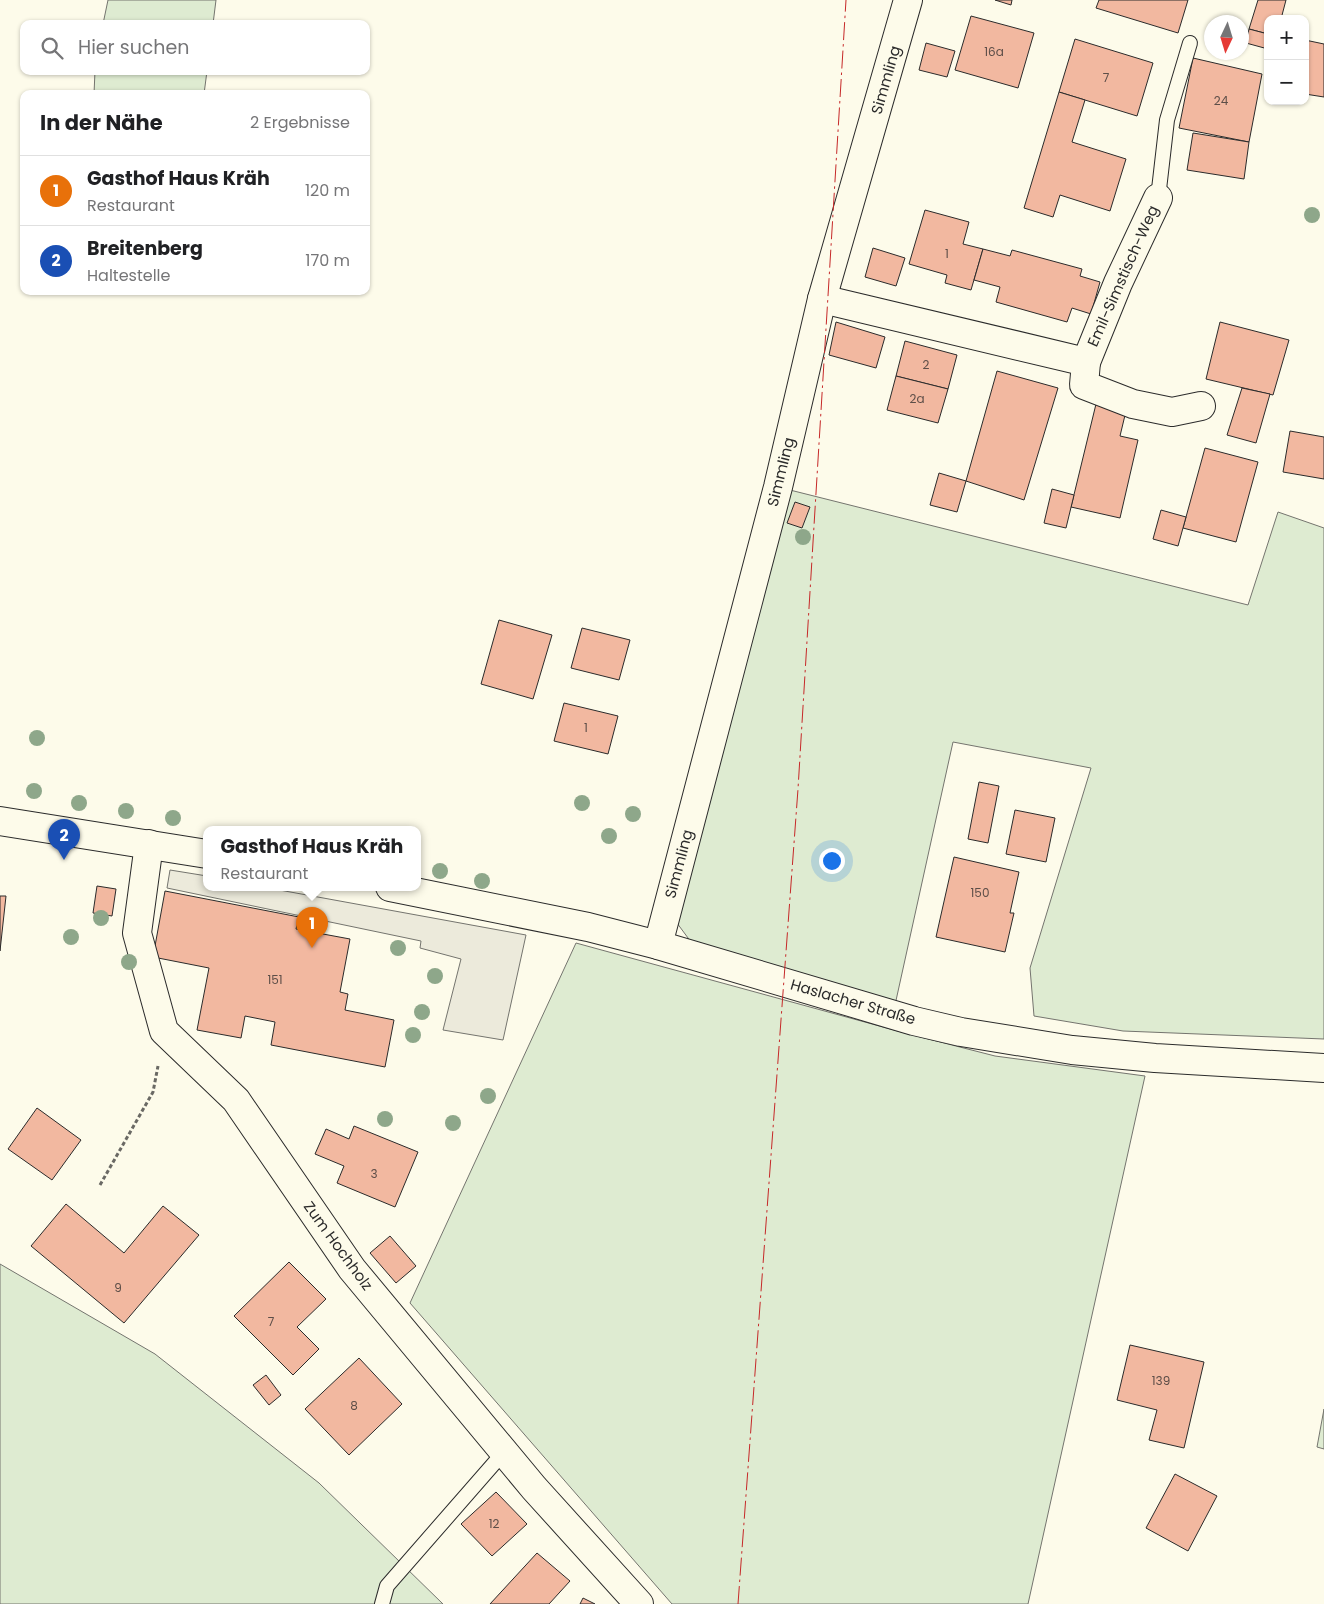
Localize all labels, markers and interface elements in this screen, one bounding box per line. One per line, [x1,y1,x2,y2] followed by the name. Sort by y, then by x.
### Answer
[1204,15,1249,60] north arrow
[1264,15,1309,105] map controls
[1264,15,1309,60] button: +
[20,20,370,75] search box
[38,34,66,62] icon: search
[78,34,189,61] text: Hier suchen
[866,43,905,117] street label: Simmling
[984,43,1004,60] house number: 16a
[1264,60,1309,105] button: −
[1103,69,1110,86] house number: 7
[1214,92,1229,109] house number: 24
[40,108,163,137] text: In der Nähe
[250,111,350,134] text: 2 Ergebnisse
[87,165,270,192] text: Gasthof Haus Kräh
[53,179,59,202] text: 1
[305,179,350,202] text: 120 m
[87,194,175,217] text: Restaurant
[1082,202,1163,350] street label: Emil-Simstisch-Weg
[87,235,203,262] text: Breitenberg
[945,245,949,262] house number: 1
[51,249,61,272] text: 2
[305,249,350,272] text: 170 m
[87,264,170,287] text: Haltestelle
[923,356,930,373] house number: 2
[909,390,925,407] house number: 2a
[762,435,799,509] street label: Simmling
[584,719,588,736] house number: 1
[48,819,80,860] pin: 2
[203,826,421,891] popup
[659,827,698,901] street label: Simmling
[221,833,403,860] text: Gasthof Haus Kräh
[819,848,845,874] your location
[221,862,308,885] text: Restaurant
[971,884,989,901] house number: 150
[296,907,328,948] pin: 1
[267,971,283,988] house number: 151
[788,974,918,1029] street label: Haslacher Straße
[370,1165,378,1182] house number: 3
[299,1197,378,1295] street label: Zum Hochholz
[114,1279,122,1296] house number: 9
[268,1313,275,1330] house number: 7
[1152,1372,1170,1389] house number: 139
[350,1397,358,1414] house number: 8
[489,1515,499,1532] house number: 12

